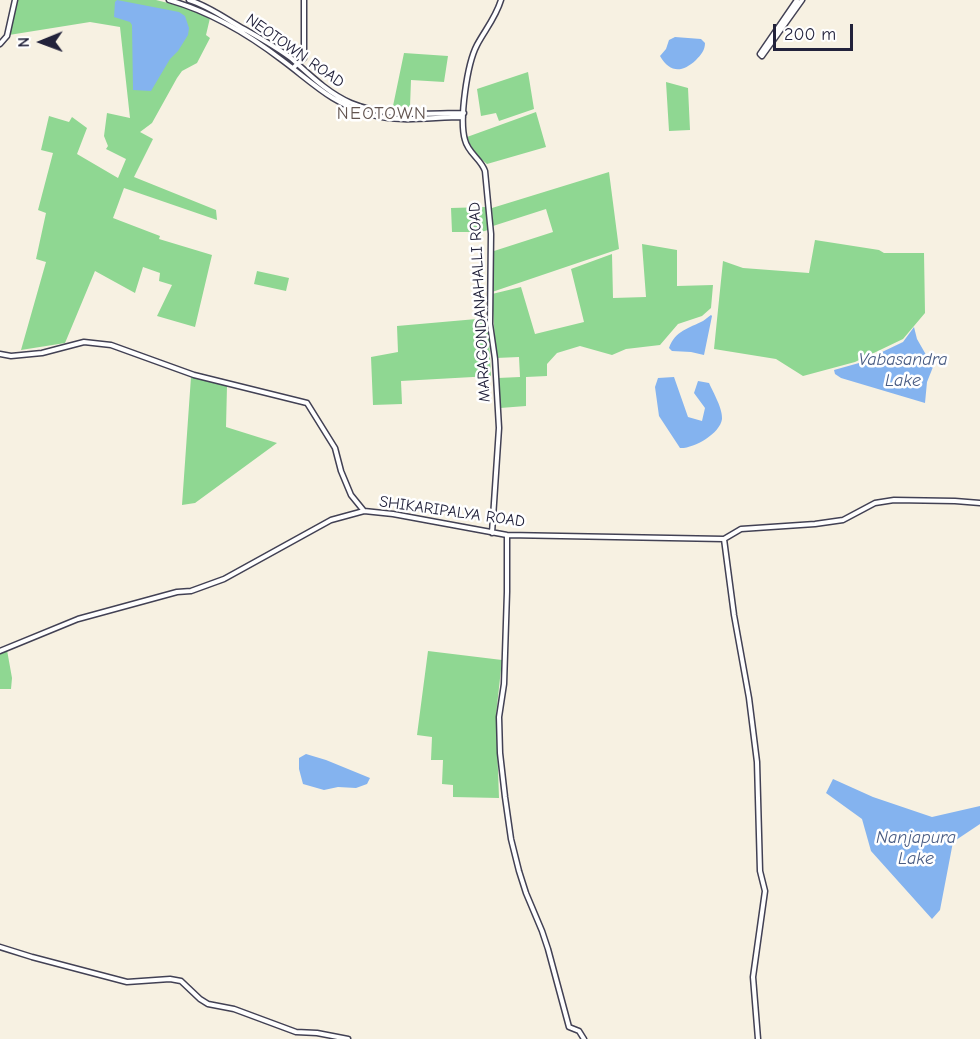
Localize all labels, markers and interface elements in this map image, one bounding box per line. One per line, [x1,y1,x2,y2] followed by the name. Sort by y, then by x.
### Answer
[242,10,348,92] street label: NEOTOWN ROAD
[12,12,72,72] north arrow
[776,12,856,50] scale bar
[784,24,836,45] text: 200 m
[15,37,33,48] text: N
[337,103,427,125] district label: NEOTOWN
[465,201,495,403] street label: MARAGONDANAHALLI ROAD
[858,349,948,392] water label: Vabasandra Lake
[378,492,526,532] street label: SHIKARIPALYA ROAD
[876,827,956,870] water label: Nanjapura Lake

